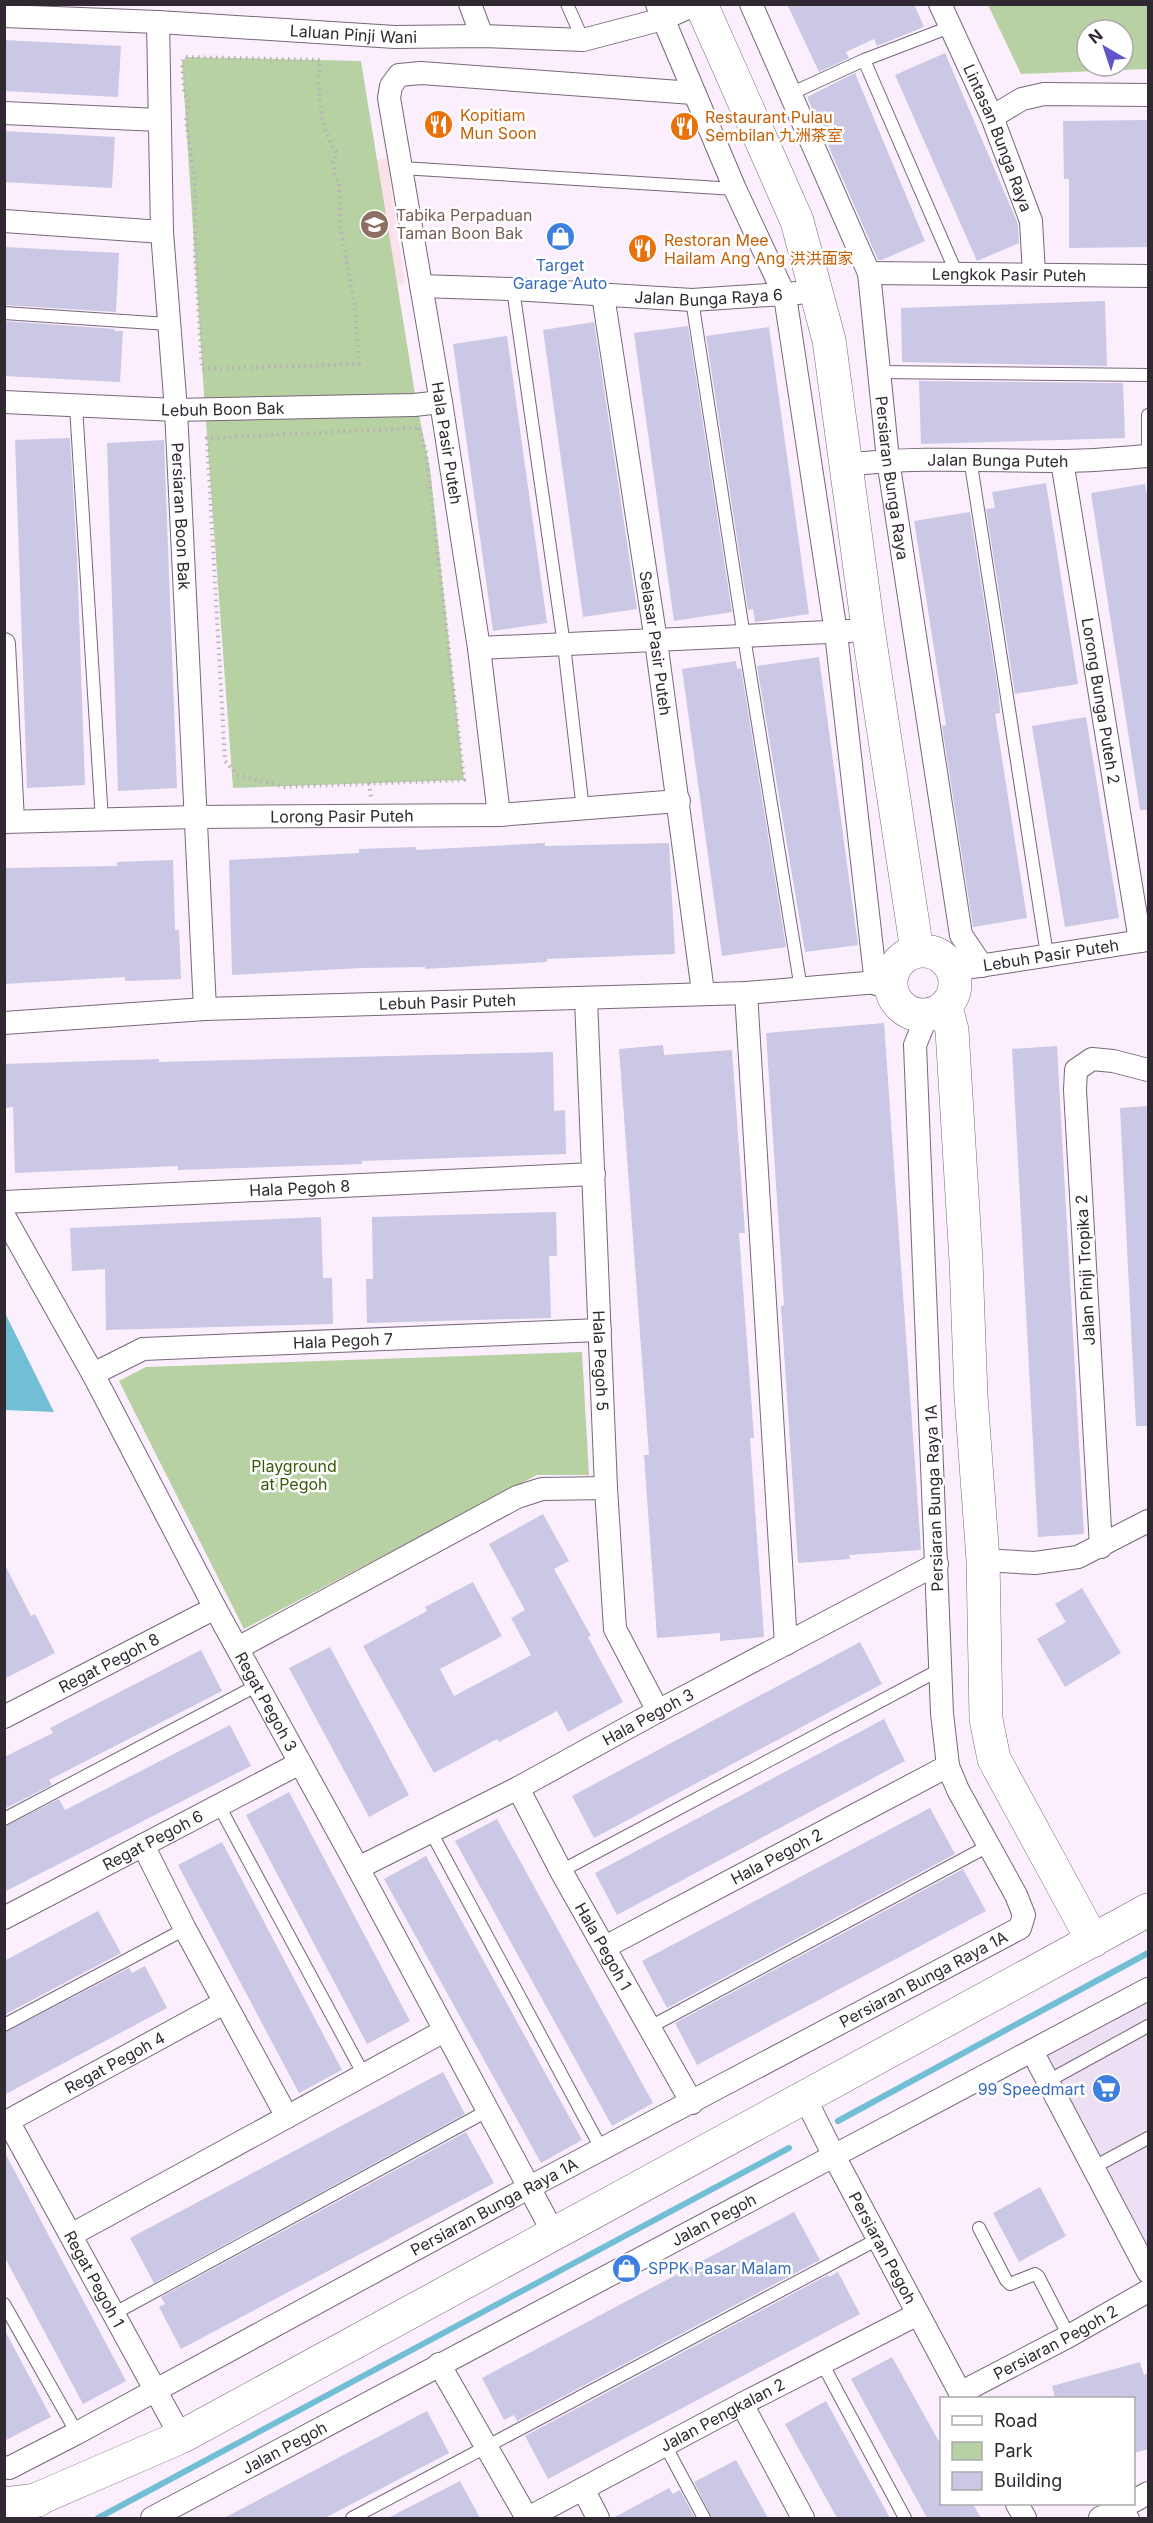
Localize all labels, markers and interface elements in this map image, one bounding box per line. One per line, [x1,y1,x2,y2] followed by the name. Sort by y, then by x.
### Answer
[1075,18,1135,78] north arrow
[289,20,417,47] street label: Laluan Pinji Wani
[1085,25,1107,48] text: N
[959,61,1037,215] street label: Lintasan Bunga Raya
[460,105,537,143] place label: Kopitiam Mun Soon
[705,107,843,145] place label: Restaurant Pulau Sembilan 九洲茶室
[423,108,455,140] restaurant icon: Kopitiam Mun Soon
[668,110,700,142] restaurant icon: Restaurant Pulau Sembilan 九洲茶室
[396,205,532,243] place label: Tabika Perpaduan Taman Boon Bak
[359,208,391,240] school or university icon: Tabika Perpaduan Taman Boon Bak
[544,221,576,253] shop icon: Target Garage Auto
[664,230,854,268] place label: Restoran Mee Hailam Ang Ang 洪洪面家
[627,233,659,265] restaurant icon: Restoran Mee Hailam Ang Ang 洪洪面家
[513,255,607,293] place label: Target Garage Auto
[932,264,1086,285] street label: Lengkok Pasir Puteh
[634,284,784,310] street label: Jalan Bunga Raya 6
[427,380,467,506] street label: Hala Pasir Puteh
[872,395,913,561] street label: Persiaran Bunga Raya
[161,398,285,420] street label: Lebuh Boon Bak
[168,442,195,591] street label: Persiaran Boon Bak
[927,450,1068,471] street label: Jalan Bunga Puteh
[635,569,676,717] street label: Selasar Pasir Puteh
[1078,616,1124,786] street label: Lorong Bunga Puteh 2
[270,806,414,827] street label: Lorong Pasir Puteh
[982,935,1120,975] street label: Lebuh Pasir Puteh
[379,990,516,1014] street label: Lebuh Pasir Puteh
[249,1176,351,1200] street label: Hala Pegoh 8
[1071,1194,1099,1346] street label: Jalan Pinji Tropika 2
[589,1310,613,1411] street label: Hala Pegoh 5
[292,1329,393,1353] street label: Hala Pegoh 7
[921,1404,947,1592] street label: Persiaran Bunga Raya 1A
[251,1456,337,1494] park label: Playground at Pegoh
[55,1629,163,1697] street label: Regat Pegoh 8
[231,1648,302,1755] street label: Regat Pegoh 3
[599,1684,697,1750] street label: Hala Pegoh 3
[99,1806,206,1875] street label: Regat Pegoh 6
[727,1824,826,1889] street label: Hala Pegoh 2
[571,1899,636,1994] street label: Hala Pegoh 1
[836,1926,1011,2032] street label: Persiaran Bunga Raya 1A
[61,2027,168,2098] street label: Regat Pegoh 4
[1090,2073,1122,2105] supermarket icon: 99 Speedmart
[978,2079,1085,2099] place label: 99 Speedmart
[407,2154,581,2260] street label: Persiaran Bunga Raya 1A
[845,2188,921,2307] street label: Persiaran Pegoh
[668,2189,760,2250] street label: Jalan Pegoh
[60,2227,129,2331] street label: Regat Pegoh 1
[611,2252,643,2284] shop icon: SPPK Pasar Malam
[648,2258,791,2278] place label: SPPK Pasar Malam
[990,2300,1121,2384] street label: Persiaran Pegoh 2
[657,2374,788,2456] street label: Jalan Pengkalan 2
[940,2397,1135,2505] legend
[994,2410,1037,2431] text: Road
[239,2417,330,2478] street label: Jalan Pegoh
[994,2440,1033,2461] text: Park
[994,2470,1062,2491] text: Building

